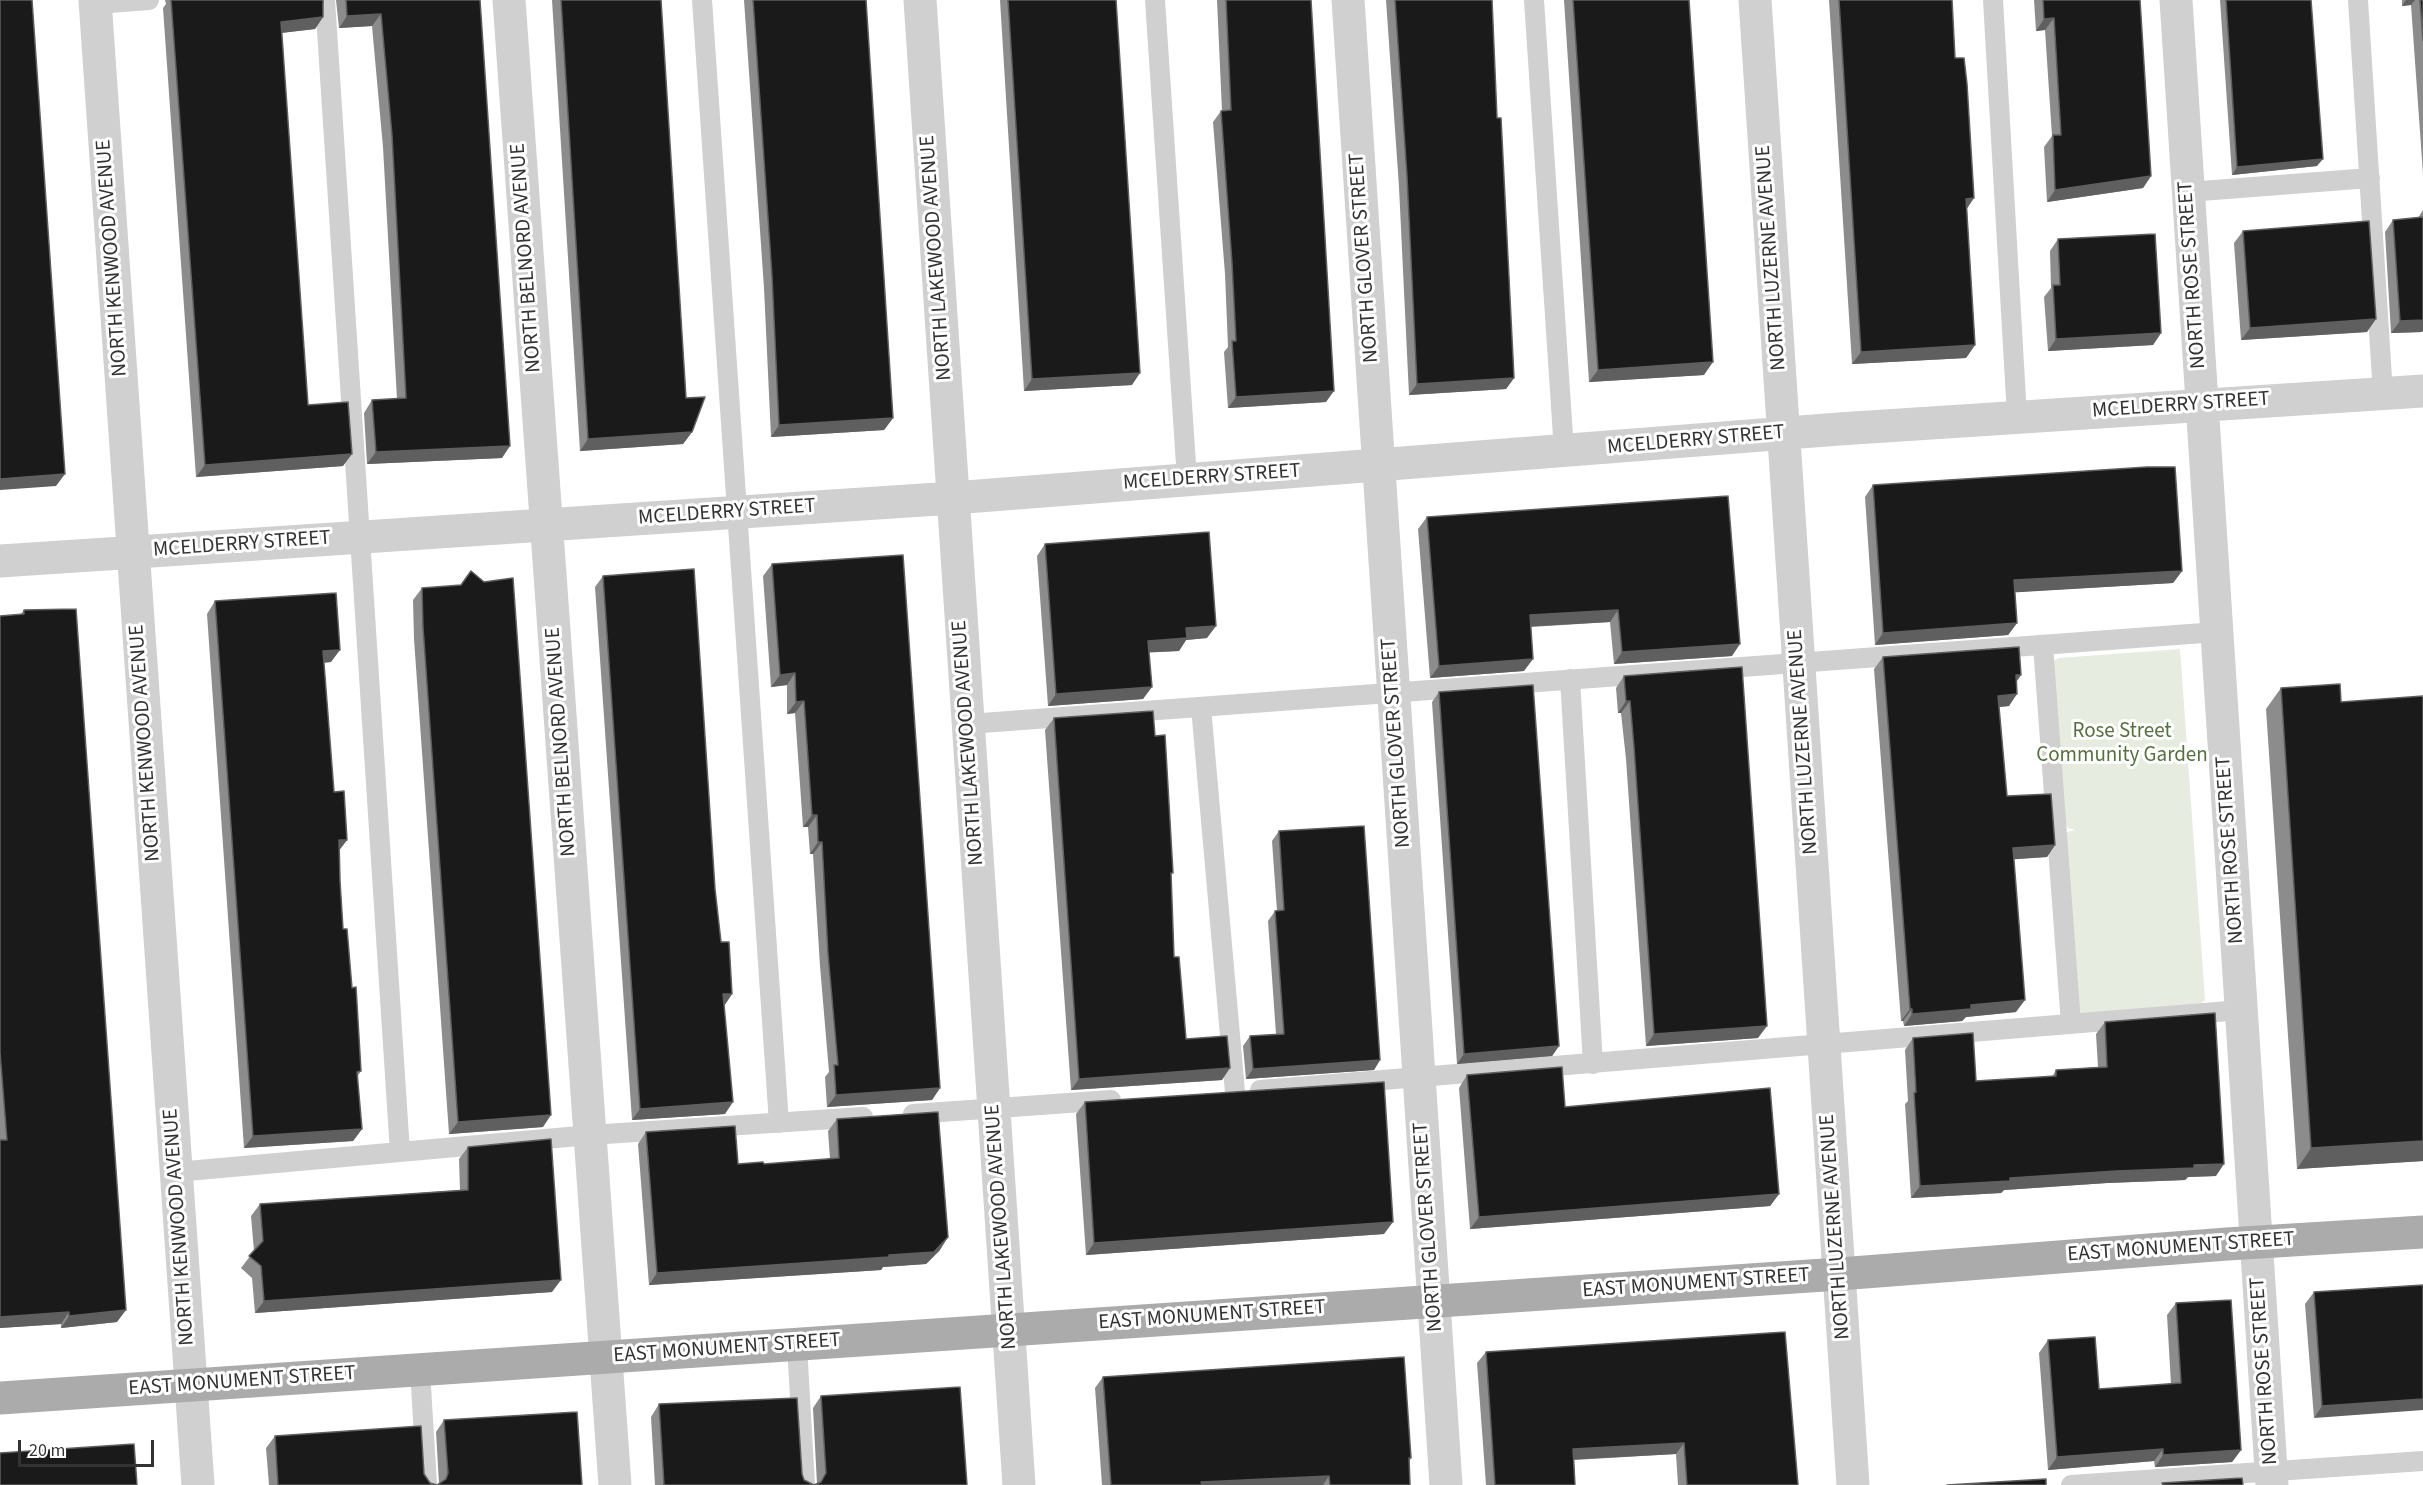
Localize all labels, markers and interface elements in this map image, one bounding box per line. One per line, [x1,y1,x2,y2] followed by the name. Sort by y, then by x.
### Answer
[916,135,958,381] street label: NORTH LAKEWOOD AVENUE
[92,139,134,377] street label: NORTH KENWOOD AVENUE
[506,143,548,373] street label: NORTH BELNORD AVENUE
[1752,144,1792,372] street label: NORTH LUZERNE AVENUE
[1345,152,1385,364] street label: NORTH GLOVER STREET
[2174,180,2212,370] street label: NORTH ROSE STREET
[2091,387,2271,425] street label: MCELDERRY STREET
[1606,421,1786,461] street label: MCELDERRY STREET
[1122,459,1302,497] street label: MCELDERRY STREET
[637,494,817,532] street label: MCELDERRY STREET
[152,526,332,564] street label: MCELDERRY STREET
[948,620,990,866] street label: NORTH LAKEWOOD AVENUE
[125,624,167,862] street label: NORTH KENWOOD AVENUE
[541,627,583,857] street label: NORTH BELNORD AVENUE
[1784,628,1824,856] street label: NORTH LUZERNE AVENUE
[1377,637,1417,849] street label: NORTH GLOVER STREET
[2036,719,2208,769] park label: Rose Street Community Garden
[2212,755,2250,945] street label: NORTH ROSE STREET
[981,1104,1023,1350] street label: NORTH LAKEWOOD AVENUE
[159,1108,201,1346] street label: NORTH KENWOOD AVENUE
[1816,1113,1856,1341] street label: NORTH LUZERNE AVENUE
[1409,1121,1449,1333] street label: NORTH GLOVER STREET
[2066,1227,2296,1269] street label: EAST MONUMENT STREET
[1581,1263,1811,1305] street label: EAST MONUMENT STREET
[2246,1276,2284,1466] street label: NORTH ROSE STREET
[1097,1295,1327,1337] street label: EAST MONUMENT STREET
[612,1328,842,1370] street label: EAST MONUMENT STREET
[127,1361,357,1403] street label: EAST MONUMENT STREET
[21,1428,158,1466] scale bar
[29,1438,65,1463] text: 20 m

